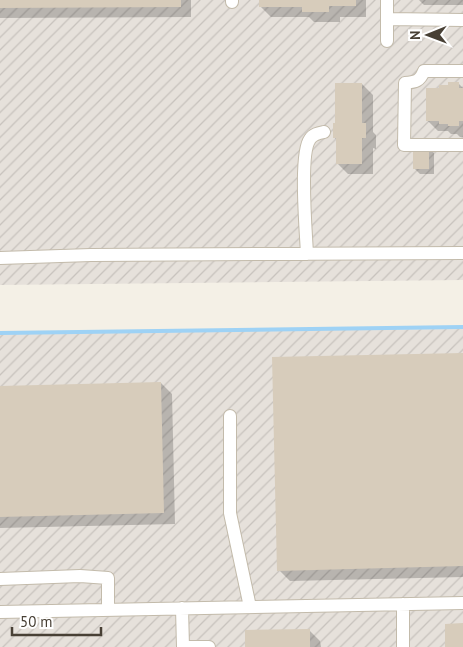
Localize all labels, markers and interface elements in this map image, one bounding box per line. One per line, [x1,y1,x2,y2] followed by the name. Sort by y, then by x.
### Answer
[403,10,453,60] north arrow
[406,30,424,40] text: N
[12,604,101,636] scale bar
[20,612,53,631] text: 50 m

